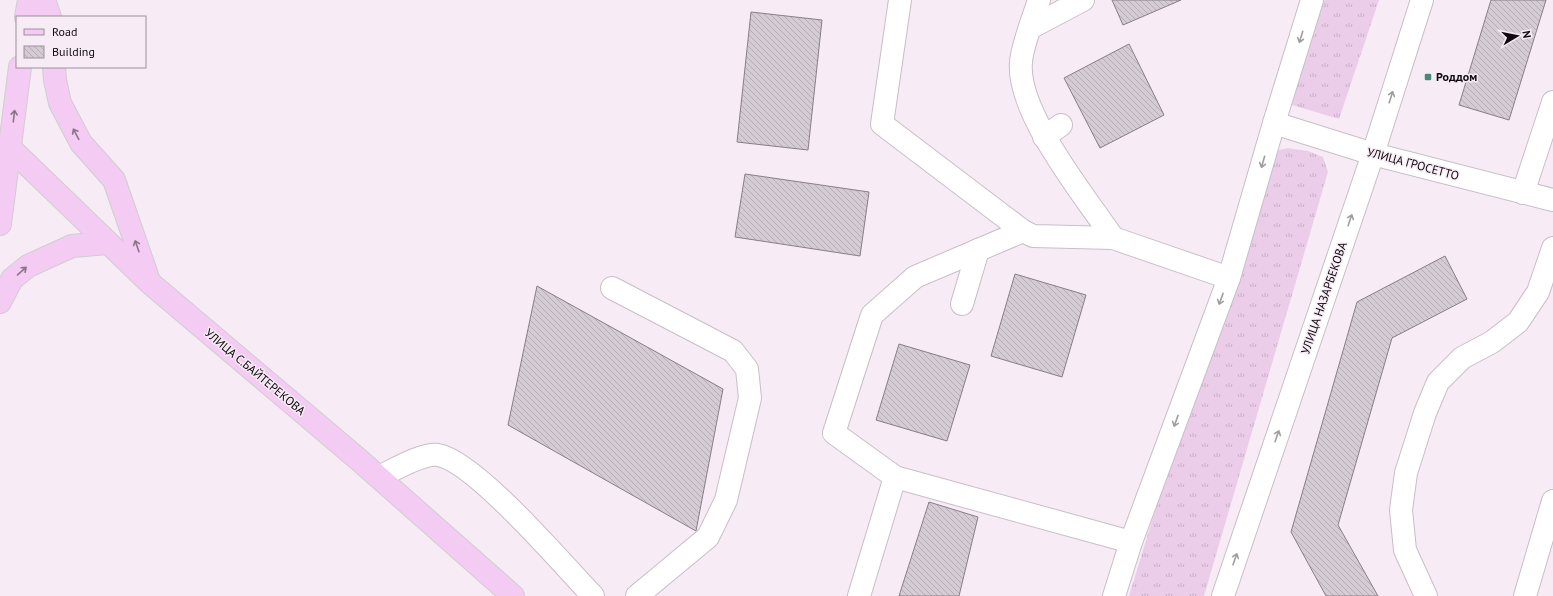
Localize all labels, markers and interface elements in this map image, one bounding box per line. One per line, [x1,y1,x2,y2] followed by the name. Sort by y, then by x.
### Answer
[16,16,146,68] legend
[1497,16,1537,56] north arrow
[52,24,77,39] text: Road
[1519,29,1534,39] text: N
[1297,31,1304,44] one-way arrow
[52,44,95,59] text: Building
[1436,69,1477,84] place label: Роддом
[1423,72,1433,82] marker: Роддом
[1388,90,1395,103] one-way arrow
[10,110,18,123] one-way arrow
[72,128,80,140] one-way arrow
[1366,144,1461,183] street label: УЛИЦА ГРОСЕТТО
[1259,155,1266,168] one-way arrow
[1347,215,1355,227] one-way arrow
[133,240,140,253] one-way arrow
[1297,240,1350,356] street label: УЛИЦА НАЗАРБЕКОВА
[17,266,27,275] one-way arrow
[1216,293,1224,305] one-way arrow
[202,325,309,418] street label: УЛИЦА С.БАЙТЕРЕКОВА
[1171,415,1179,427] one-way arrow
[1274,430,1281,443] one-way arrow
[1232,553,1239,566] one-way arrow

